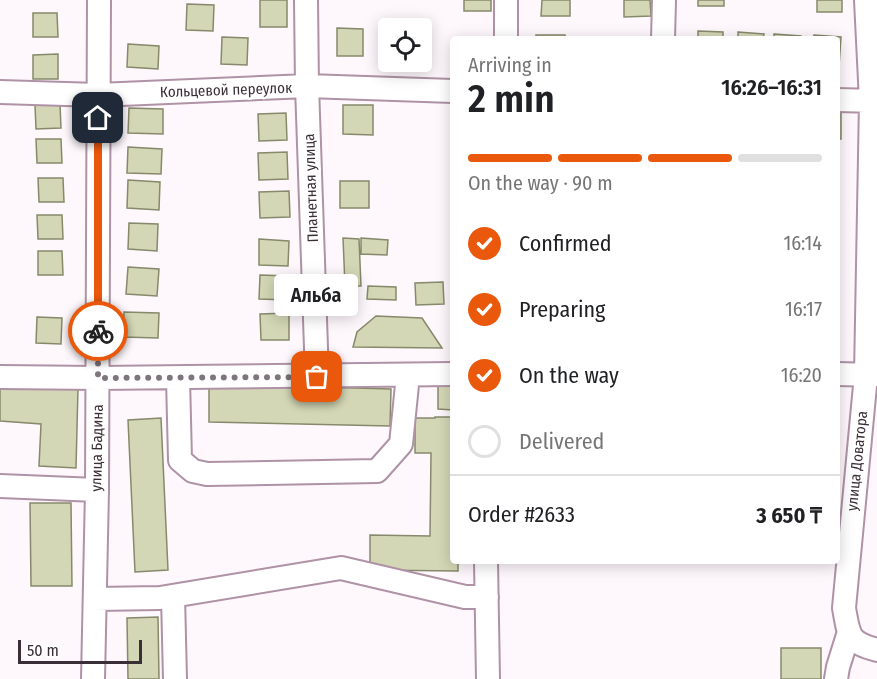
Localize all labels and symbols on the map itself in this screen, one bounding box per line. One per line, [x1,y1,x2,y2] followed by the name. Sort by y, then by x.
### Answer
[160,79,292,101] street label: Кольцевой переулок
[72,92,123,143] pin
[300,133,322,243] street label: Планетная улица
[275,275,359,317] callout: Альба
[68,301,128,361] courier
[291,351,342,402] pin
[87,404,107,492] street label: улица Бадина
[843,410,871,512] street label: улица Доватора
[18,637,142,664] scale bar

